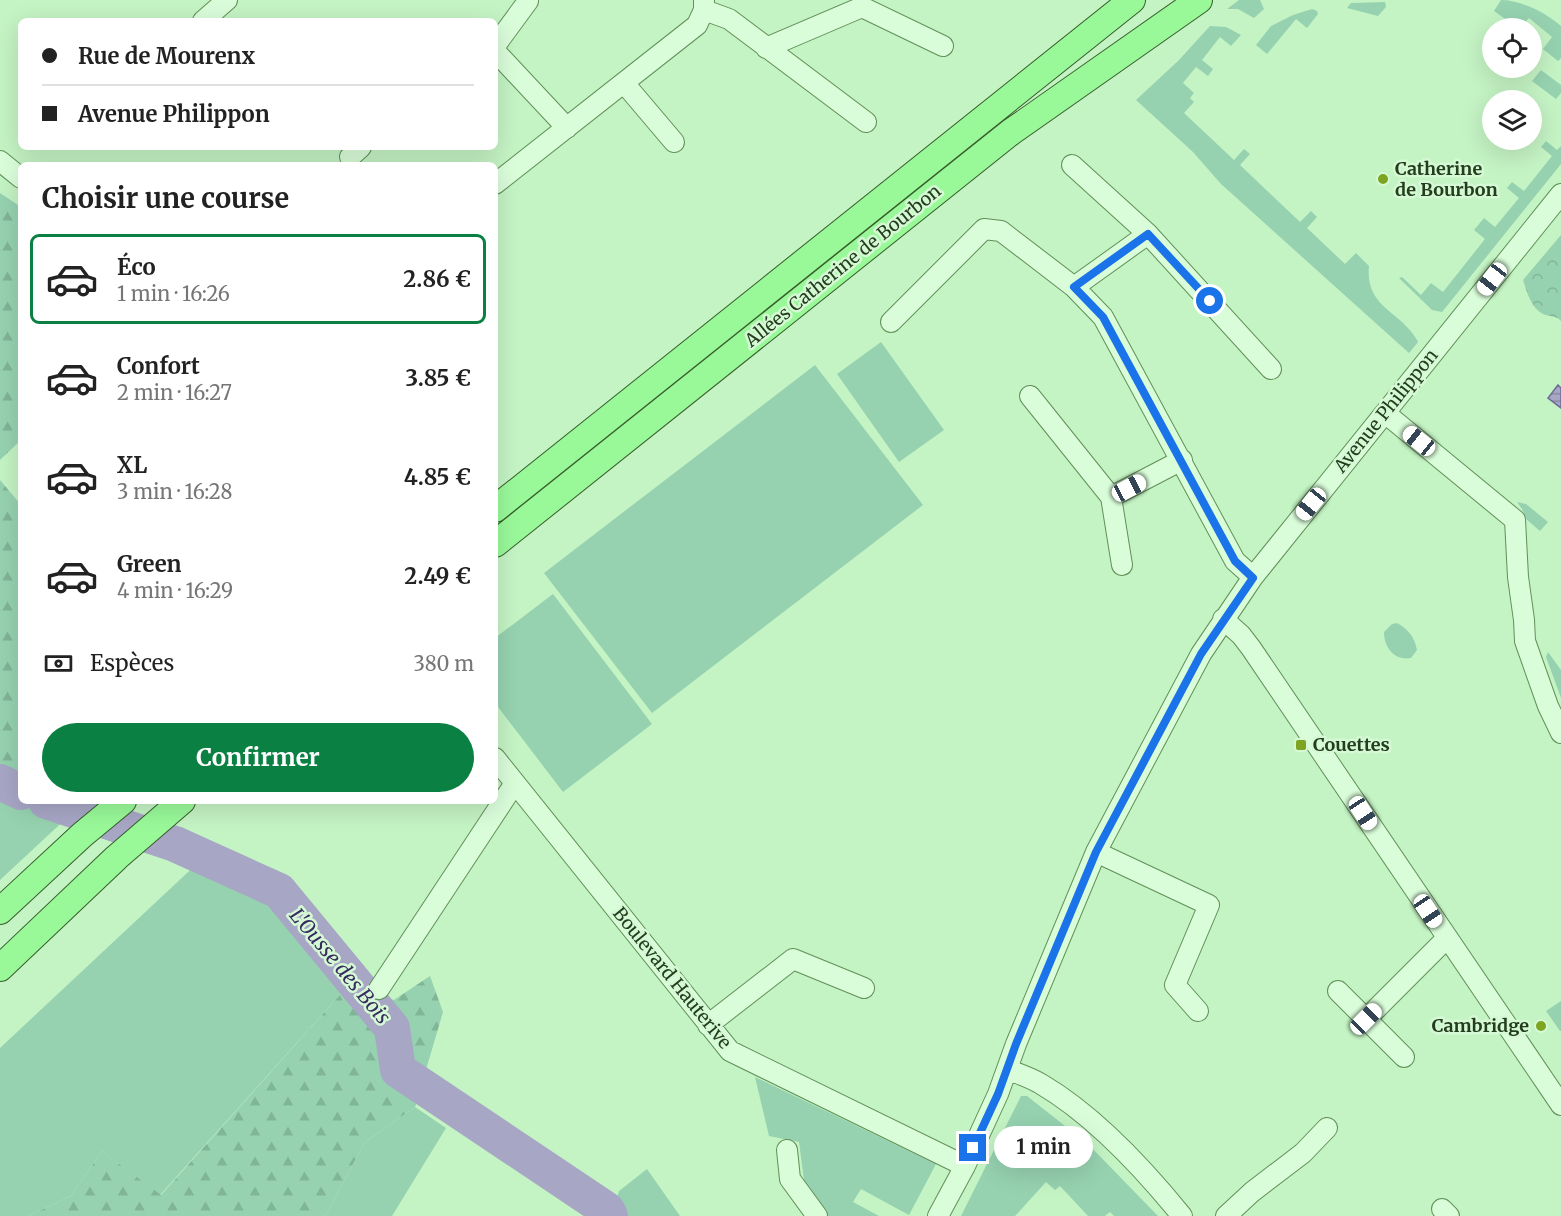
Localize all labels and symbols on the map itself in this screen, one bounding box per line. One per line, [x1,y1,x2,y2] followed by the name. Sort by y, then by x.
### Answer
[1395,157,1498,201] place label: Catherine de Bourbon
[1376,172,1390,186] marker: Catherine de Bourbon
[739,179,946,353] street label: Allées Catherine de Bourbon
[1474,259,1510,299] car
[1196,287,1223,314] route start
[1328,344,1443,478] street label: Avenue Philippon
[1399,423,1439,459] car
[1109,472,1149,504] car
[1293,484,1329,524] car
[1313,733,1390,756] place label: Couettes
[1294,738,1308,752] marker: Couettes
[1346,793,1380,833] car
[1410,891,1446,931] car
[608,902,737,1053] street label: Boulevard Hauterive
[285,903,396,1029] water label: L'Ousse des Bois
[1347,1000,1385,1038] car
[1432,1014,1529,1037] place label: Cambridge
[1534,1019,1548,1033] marker: Cambridge
[994,1127,1093,1169] callout: 1 min
[959,1134,986,1161] route end

